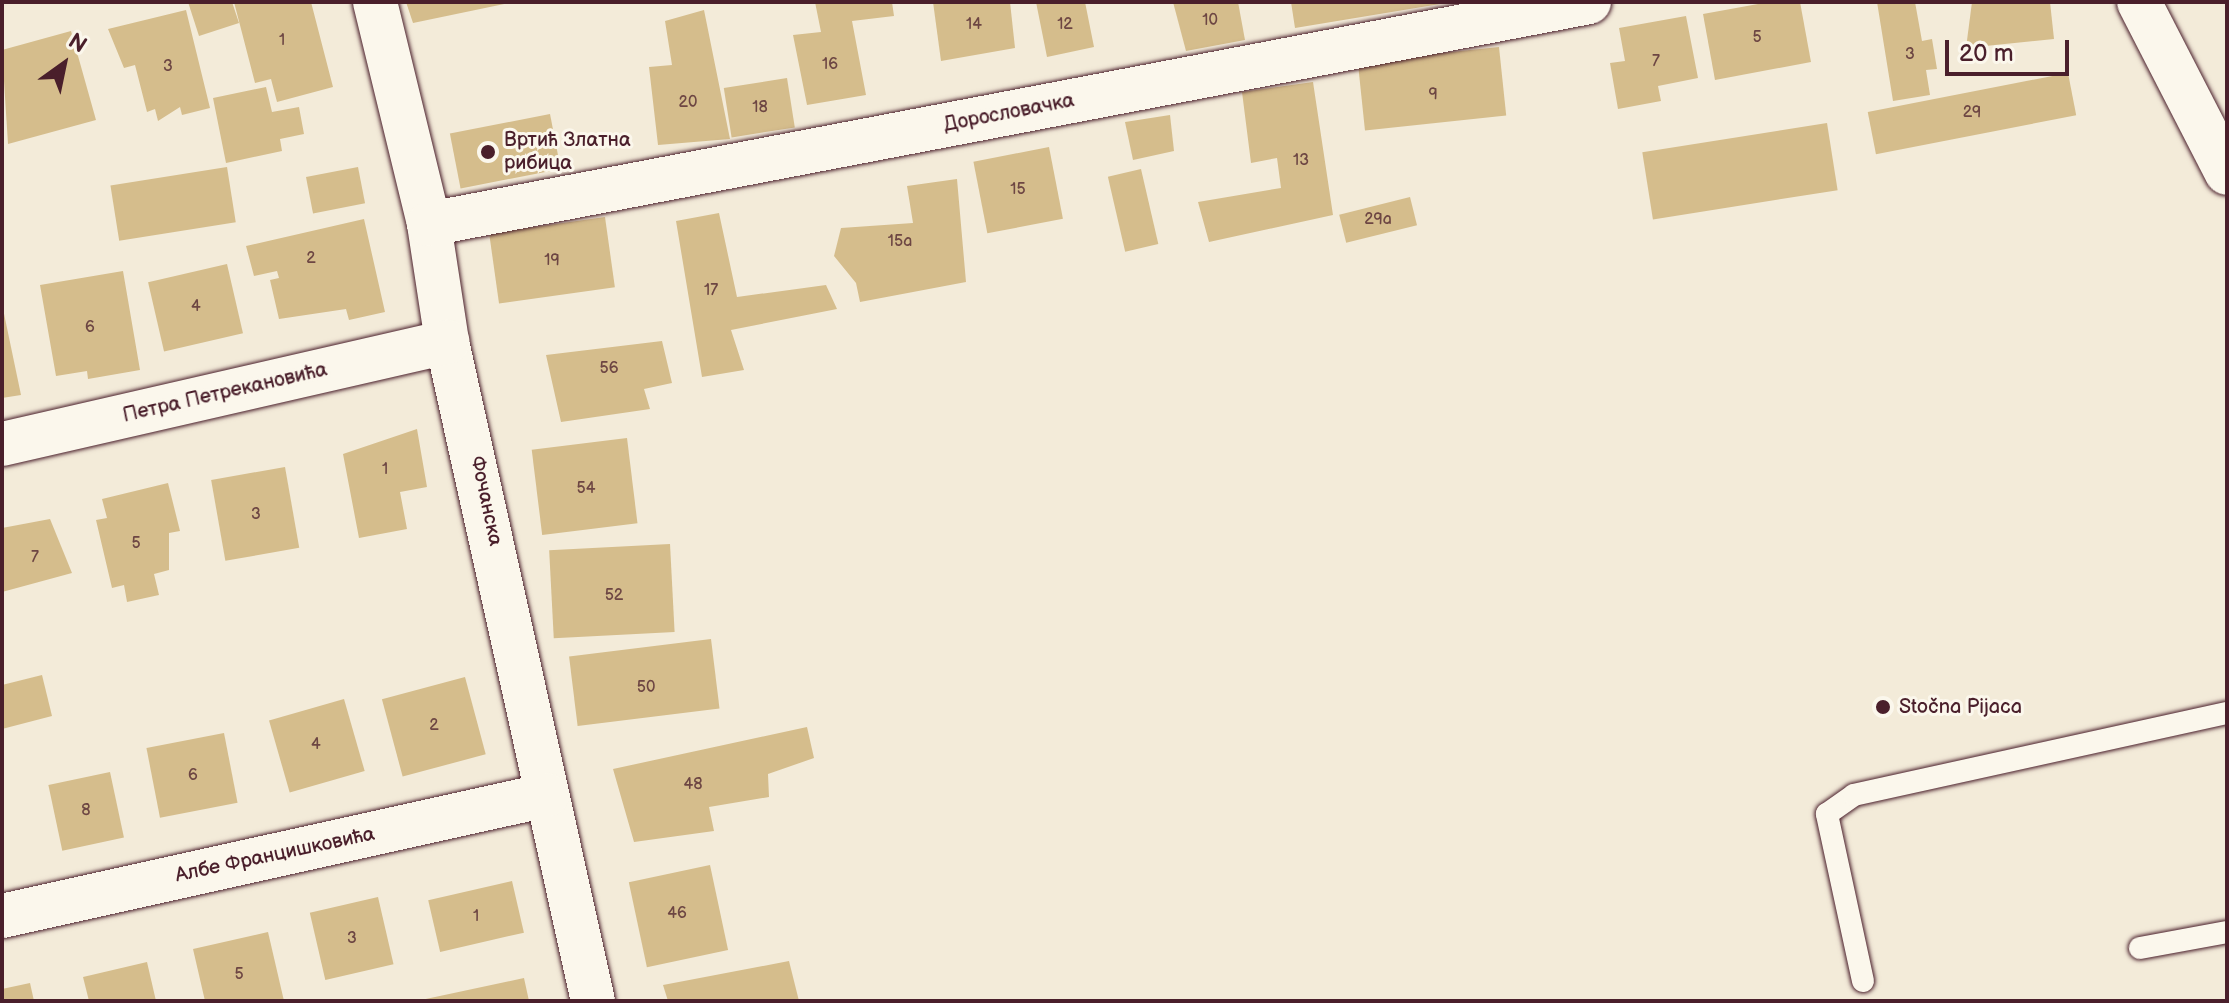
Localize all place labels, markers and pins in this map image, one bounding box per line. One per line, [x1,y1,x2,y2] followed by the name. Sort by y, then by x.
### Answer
[504,128,631,175] place label: Вртић Златна рибица
[479,143,497,161] marker: Вртић Златна рибица
[1899,695,2022,719] place label: Stočna Pijaca
[1874,698,1892,716] marker: Stočna Pijaca

